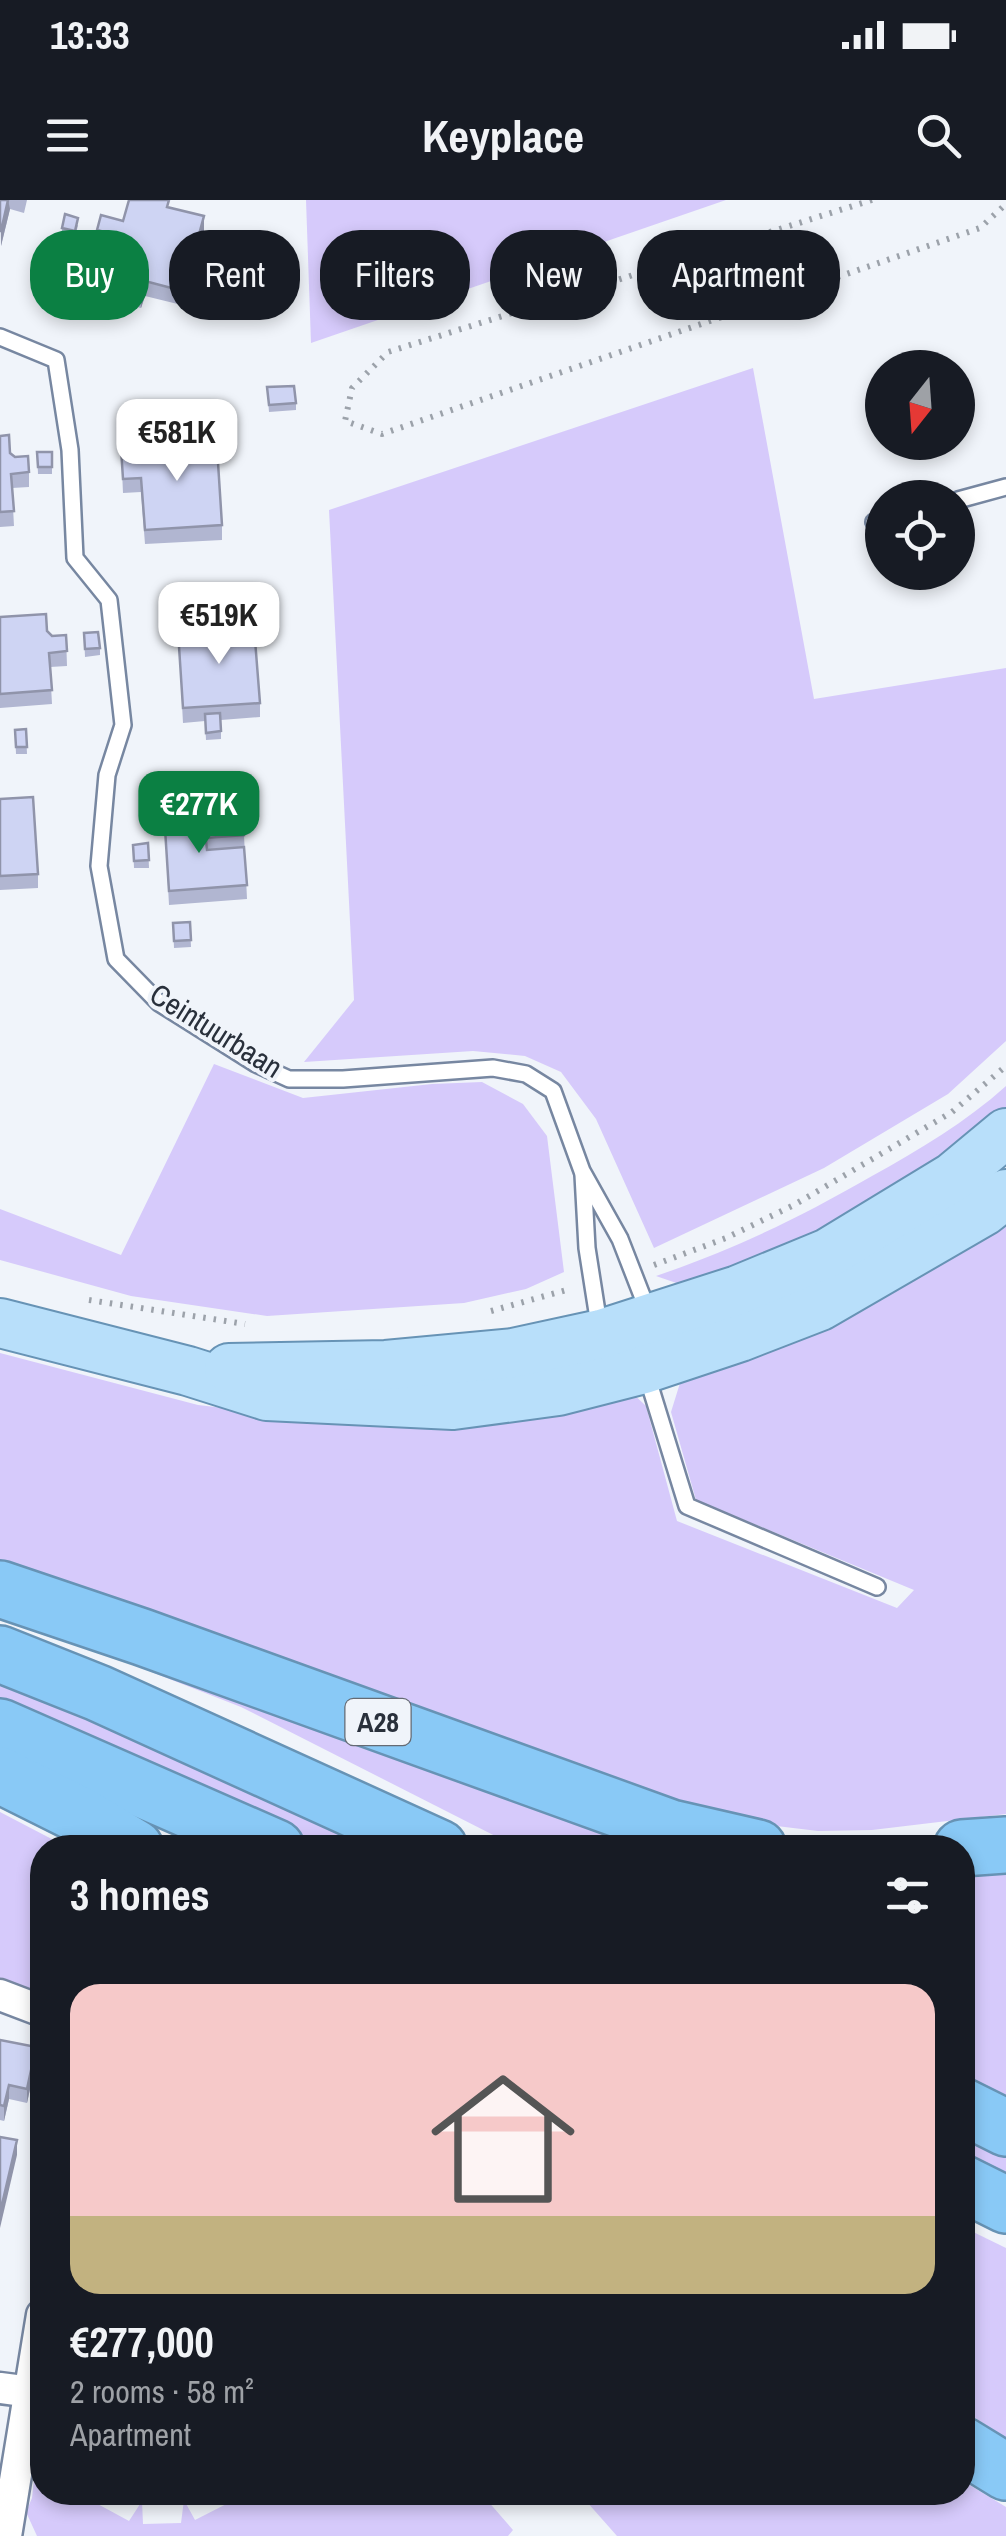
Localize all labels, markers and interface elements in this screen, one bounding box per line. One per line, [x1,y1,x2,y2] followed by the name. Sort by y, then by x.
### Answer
[50,10,130,61] text: 13:33
[422,105,584,166] text: Keyplace
[40,108,95,163] icon: menu
[911,108,966,163] icon: search
[30,230,149,320] chip: Buy
[169,230,300,320] chip: Rent
[320,230,470,320] chip: Filters
[490,230,617,320] chip: New
[637,230,840,320] chip: Apartment
[865,350,975,460] north arrow
[865,350,975,590] map controls
[107,399,247,484] pin: €581K
[138,410,216,453] text: €581K
[865,480,975,590] button: locate
[149,582,289,667] pin: €519K
[180,593,258,636] text: €519K
[129,771,269,856] pin: €277K
[160,782,238,825] text: €277K
[143,974,290,1087] street label: Ceintuurbaan
[346,1699,410,1745] road number: A28
[70,1867,210,1923] text: 3 homes
[880,1868,935,1923] icon: filters
[413,2049,593,2229] icon: home
[70,2314,214,2370] text: €277,000
[70,2370,254,2413] text: 2 rooms · 58 m²
[70,2413,191,2456] text: Apartment

